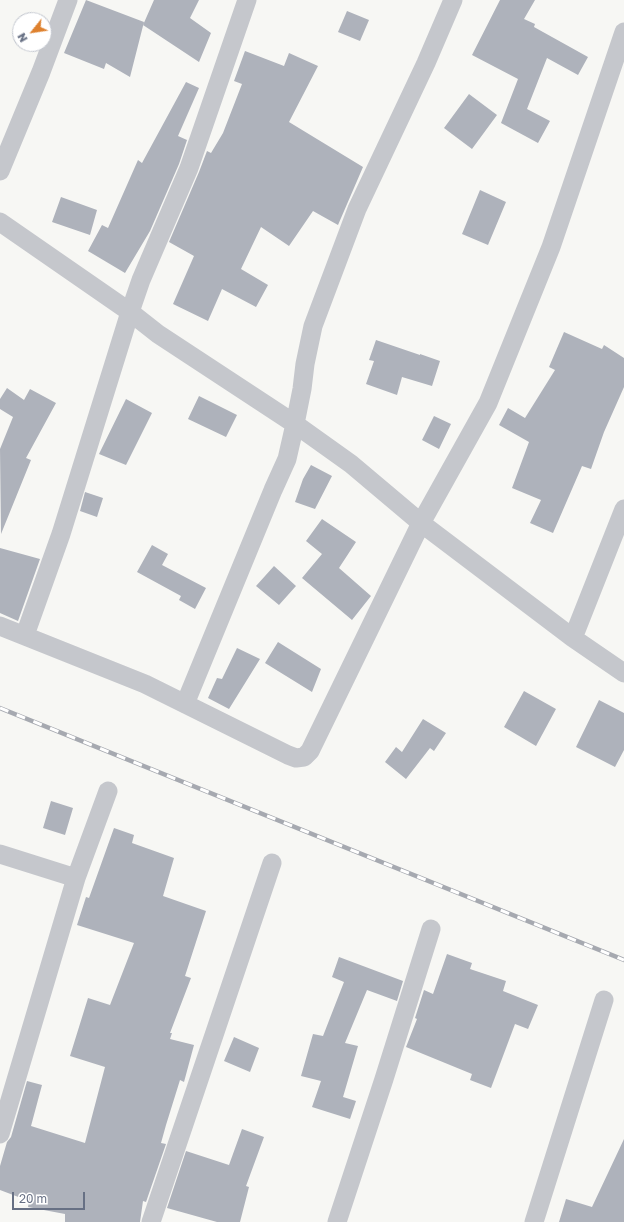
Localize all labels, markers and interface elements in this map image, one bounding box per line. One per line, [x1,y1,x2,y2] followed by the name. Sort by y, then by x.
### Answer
[12,12,52,52] north arrow
[14,31,30,45] text: N
[14,1184,87,1210] scale bar
[19,1191,47,1206] text: 20 m

